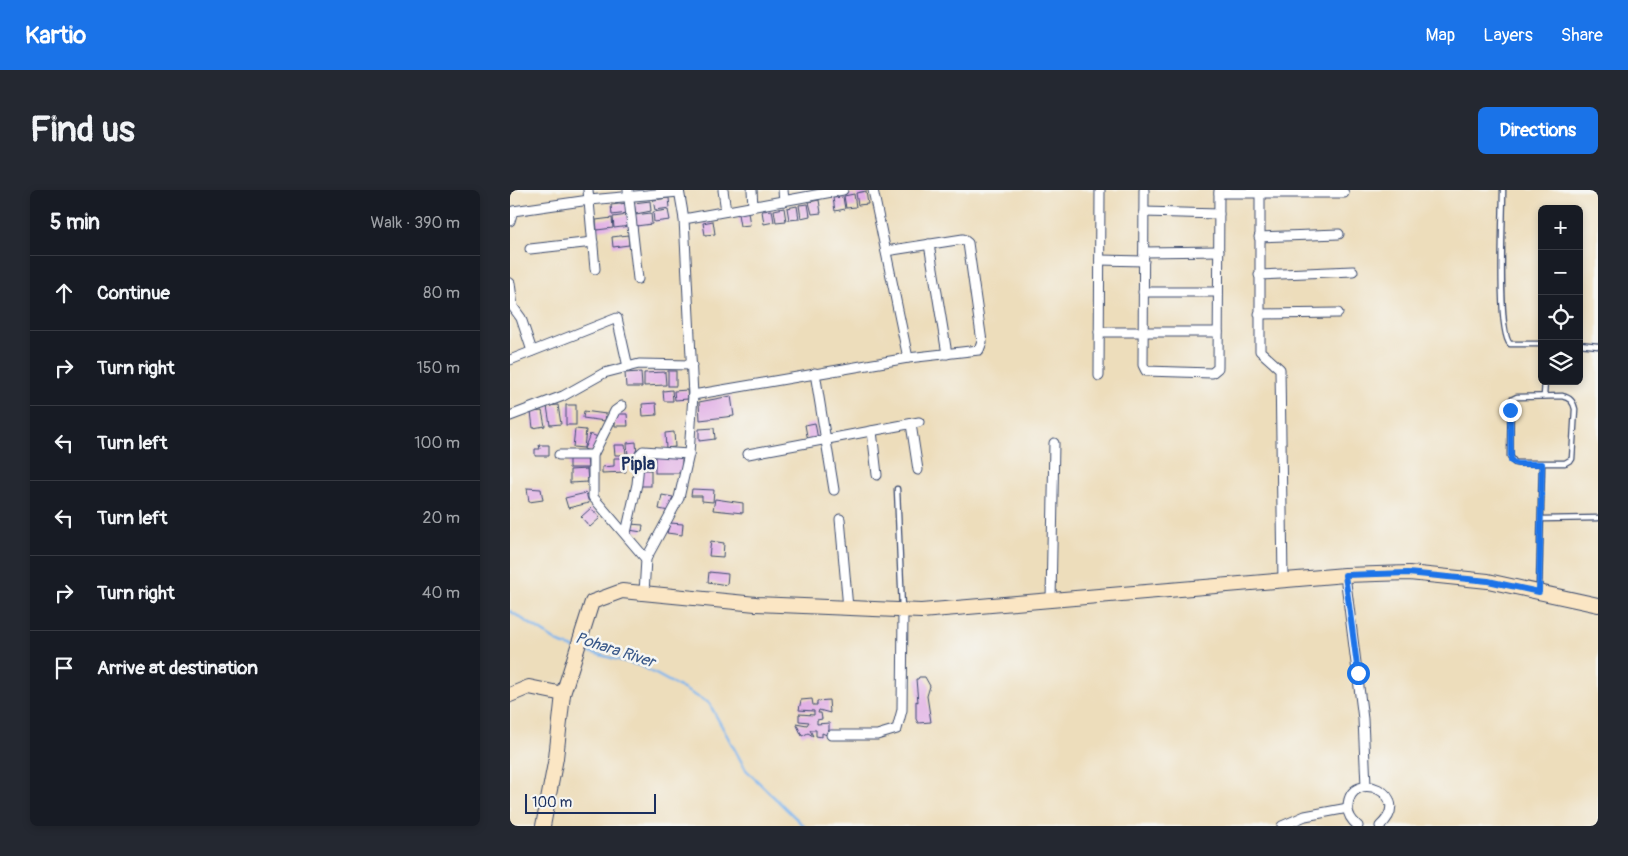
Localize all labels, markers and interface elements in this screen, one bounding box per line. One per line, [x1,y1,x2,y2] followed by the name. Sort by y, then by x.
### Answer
[25,21,86,50] text: Kartio
[1426,24,1455,47] text: Map
[1483,24,1533,47] text: Layers
[1561,24,1603,47] text: Share
[1478,107,1598,154] button: Directions
[30,108,135,152] text: Find us
[1538,205,1583,385] map controls
[1538,205,1583,250] button: +
[50,209,100,236] text: 5 min
[371,213,460,233] text: Walk · 390 m
[1538,250,1583,295] button: −
[50,279,78,307] icon: ahead
[97,281,170,305] text: Continue
[423,283,460,303] text: 80 m
[1538,295,1583,340] button: locate
[1538,340,1583,385] button: layers
[50,354,78,382] icon: right
[97,356,175,380] text: Turn right
[416,358,460,378] text: 150 m
[1499,399,1522,422] route end
[50,429,78,457] icon: left
[97,431,167,455] text: Turn left
[414,433,460,453] text: 100 m
[621,453,656,476] district label: Pipla
[50,504,78,532] icon: left
[97,506,167,530] text: Turn left
[422,508,460,528] text: 20 m
[50,579,78,607] icon: right
[97,581,175,605] text: Turn right
[422,583,460,603] text: 40 m
[573,628,659,673] water label: Pohara River
[50,654,78,682] icon: arrive
[97,656,258,680] text: Arrive at destination
[1347,662,1370,685] route start
[525,791,656,814] scale bar
[532,794,572,811] text: 100 m

